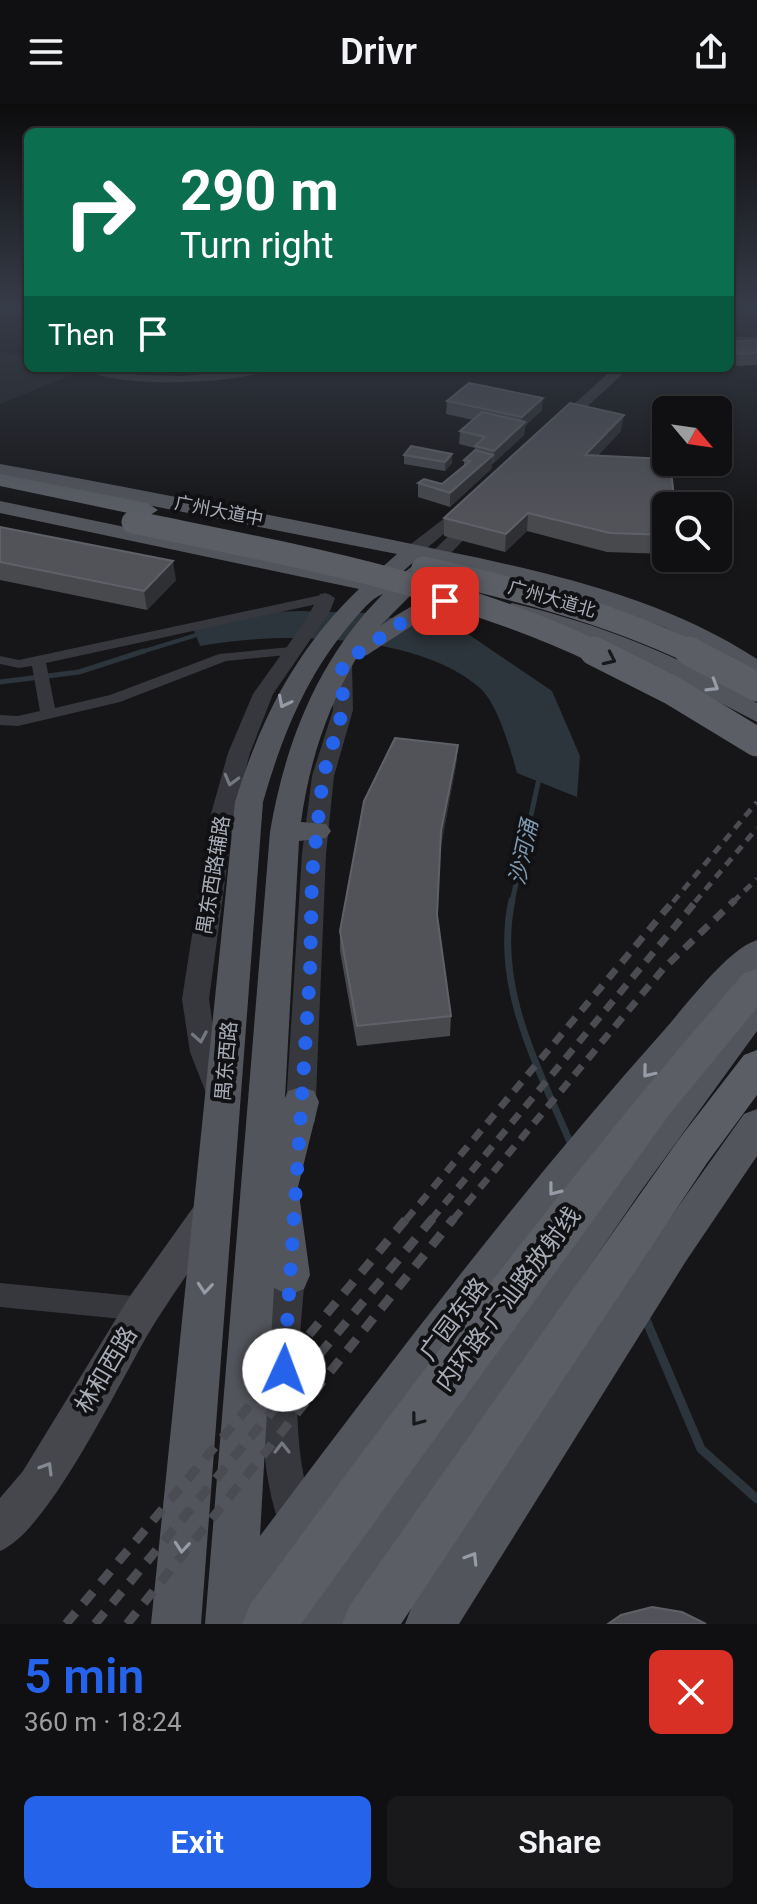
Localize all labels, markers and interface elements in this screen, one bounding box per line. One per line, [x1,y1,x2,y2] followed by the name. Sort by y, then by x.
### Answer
[24,30,68,74] icon: menu
[689,30,733,74] icon: share
[340,31,417,73] text: Drivr
[180,158,339,224] text: 290 m
[48,160,152,264] icon: right
[180,225,333,267] text: Turn right
[131,312,175,356] icon: arrive
[48,317,115,352] text: Then
[652,396,732,476] north arrow
[652,396,732,572] map controls
[173,492,265,529] street label: 广州大道中
[652,492,732,572] button: search
[411,567,479,635] pin
[506,576,598,621] street label: 广州大道北
[423,579,467,623] icon: arrive
[601,649,616,665] one-way arrow
[704,676,719,692] one-way arrow
[279,693,294,708] one-way arrow
[224,773,240,787] one-way arrow
[192,814,234,936] street label: 禺东西路辅路
[504,814,543,887] water label: 沙河涌
[211,1020,241,1102] street label: 禺东西路
[191,1030,208,1043] one-way arrow
[643,1063,658,1077] one-way arrow
[550,1181,564,1196] one-way arrow
[430,1202,586,1396] street label: 内环路-广汕路放射线
[414,1272,494,1366] street label: 广园东路
[197,1282,214,1295] one-way arrow
[69,1322,143,1418] street label: 林和西路
[242,1328,326,1412] position arrow
[412,1411,426,1425] one-way arrow
[273,1441,291,1454] one-way arrow
[37,1462,53,1477] one-way arrow
[174,1541,191,1554] one-way arrow
[462,1552,478,1567] one-way arrow
[24,1648,144,1705] text: 5 min
[649,1650,733,1734] button: close
[24,1707,182,1737] text: 360 m · 18:24
[24,1796,371,1888] button: Exit
[387,1796,733,1888] button: Share

